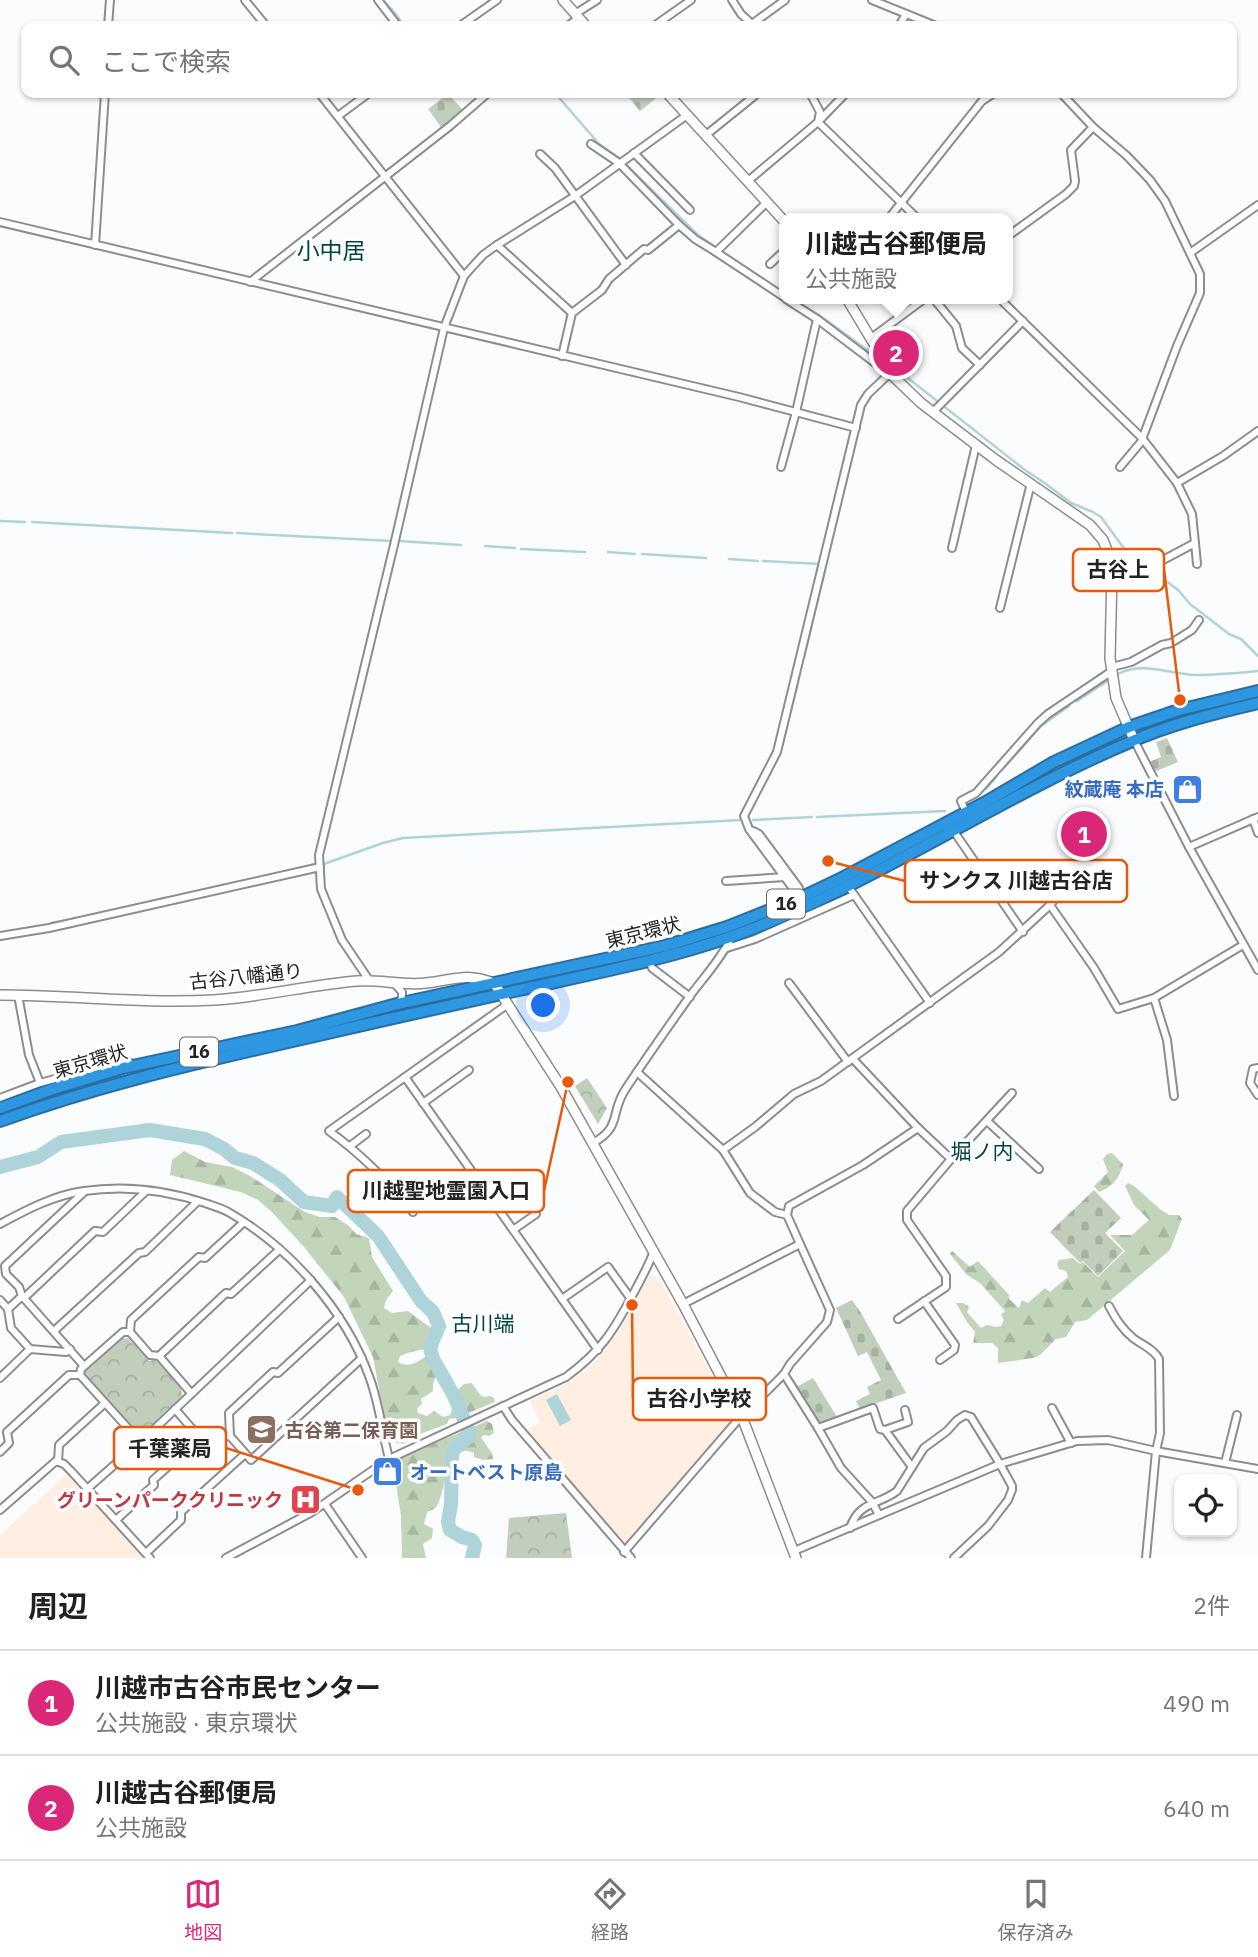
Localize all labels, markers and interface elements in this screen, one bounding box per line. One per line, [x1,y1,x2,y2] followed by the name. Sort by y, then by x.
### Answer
[21,21,1237,98] search box
[45,41,83,79] icon: search
[101,44,231,78] text: ここで検索
[779,213,1013,304] popup
[805,226,987,260] text: 川越古谷郵便局
[297,235,366,265] district label: 小中居
[805,263,897,293] text: 公共施設
[873,327,919,379] pin: 2
[1073,549,1164,591] callout: 古谷上
[1087,555,1150,583] text: 古谷上
[1170,772,1204,806] shop icon: 紋蔵庵 本店
[1065,777,1164,801] place label: 紋蔵庵 本店
[1061,808,1107,860] pin: 1
[905,860,1127,902] callout: サンクス 川越古谷店
[919,866,1113,894] text: サンクス 川越古谷店
[767,890,805,918] road number: 16
[603,911,683,953] street label: 東京環状
[188,958,304,994] street label: 古谷八幡通り
[526,988,560,1022] your location
[180,1037,218,1066] road number: 16
[50,1039,130,1083] street label: 東京環状
[951,1137,1014,1165] district label: 堀ノ内
[348,1170,544,1212] callout: 川越聖地霊園入口
[362,1176,530,1204] text: 川越聖地霊園入口
[452,1309,515,1337] district label: 古川端
[633,1378,766,1420] callout: 古谷小学校
[647,1384,752,1412] text: 古谷小学校
[245,1413,279,1447] school or university icon: 古谷第二保育園
[285,1418,418,1442] place label: 古谷第二保育園
[114,1427,226,1469] callout: 千葉薬局
[128,1434,212,1462] text: 千葉薬局
[370,1455,404,1489] shop icon: オートベスト原島
[410,1460,562,1484] place label: オートベスト原島
[1174,1474,1237,1537] map controls
[1174,1474,1237,1537] button: locate
[289,1483,323,1517] hospital icon: グリーンパーククリニック
[57,1488,283,1512] place label: グリーンパーククリニック
[28,1586,88,1625] text: 周辺
[1193,1590,1230,1620] text: 2件
[95,1670,381,1704] text: 川越市古谷市民センター
[44,1688,58,1718] text: 1
[1163,1688,1230,1718] text: 490 m
[95,1707,297,1737] text: 公共施設 · 東京環状
[95,1775,277,1809] text: 川越古谷郵便局
[44,1793,58,1823] text: 2
[1163,1793,1230,1823] text: 640 m
[95,1812,187,1842] text: 公共施設
[184,1875,222,1944] tab: 地図
[591,1875,629,1944] tab: 経路
[998,1875,1074,1944] tab: 保存済み

